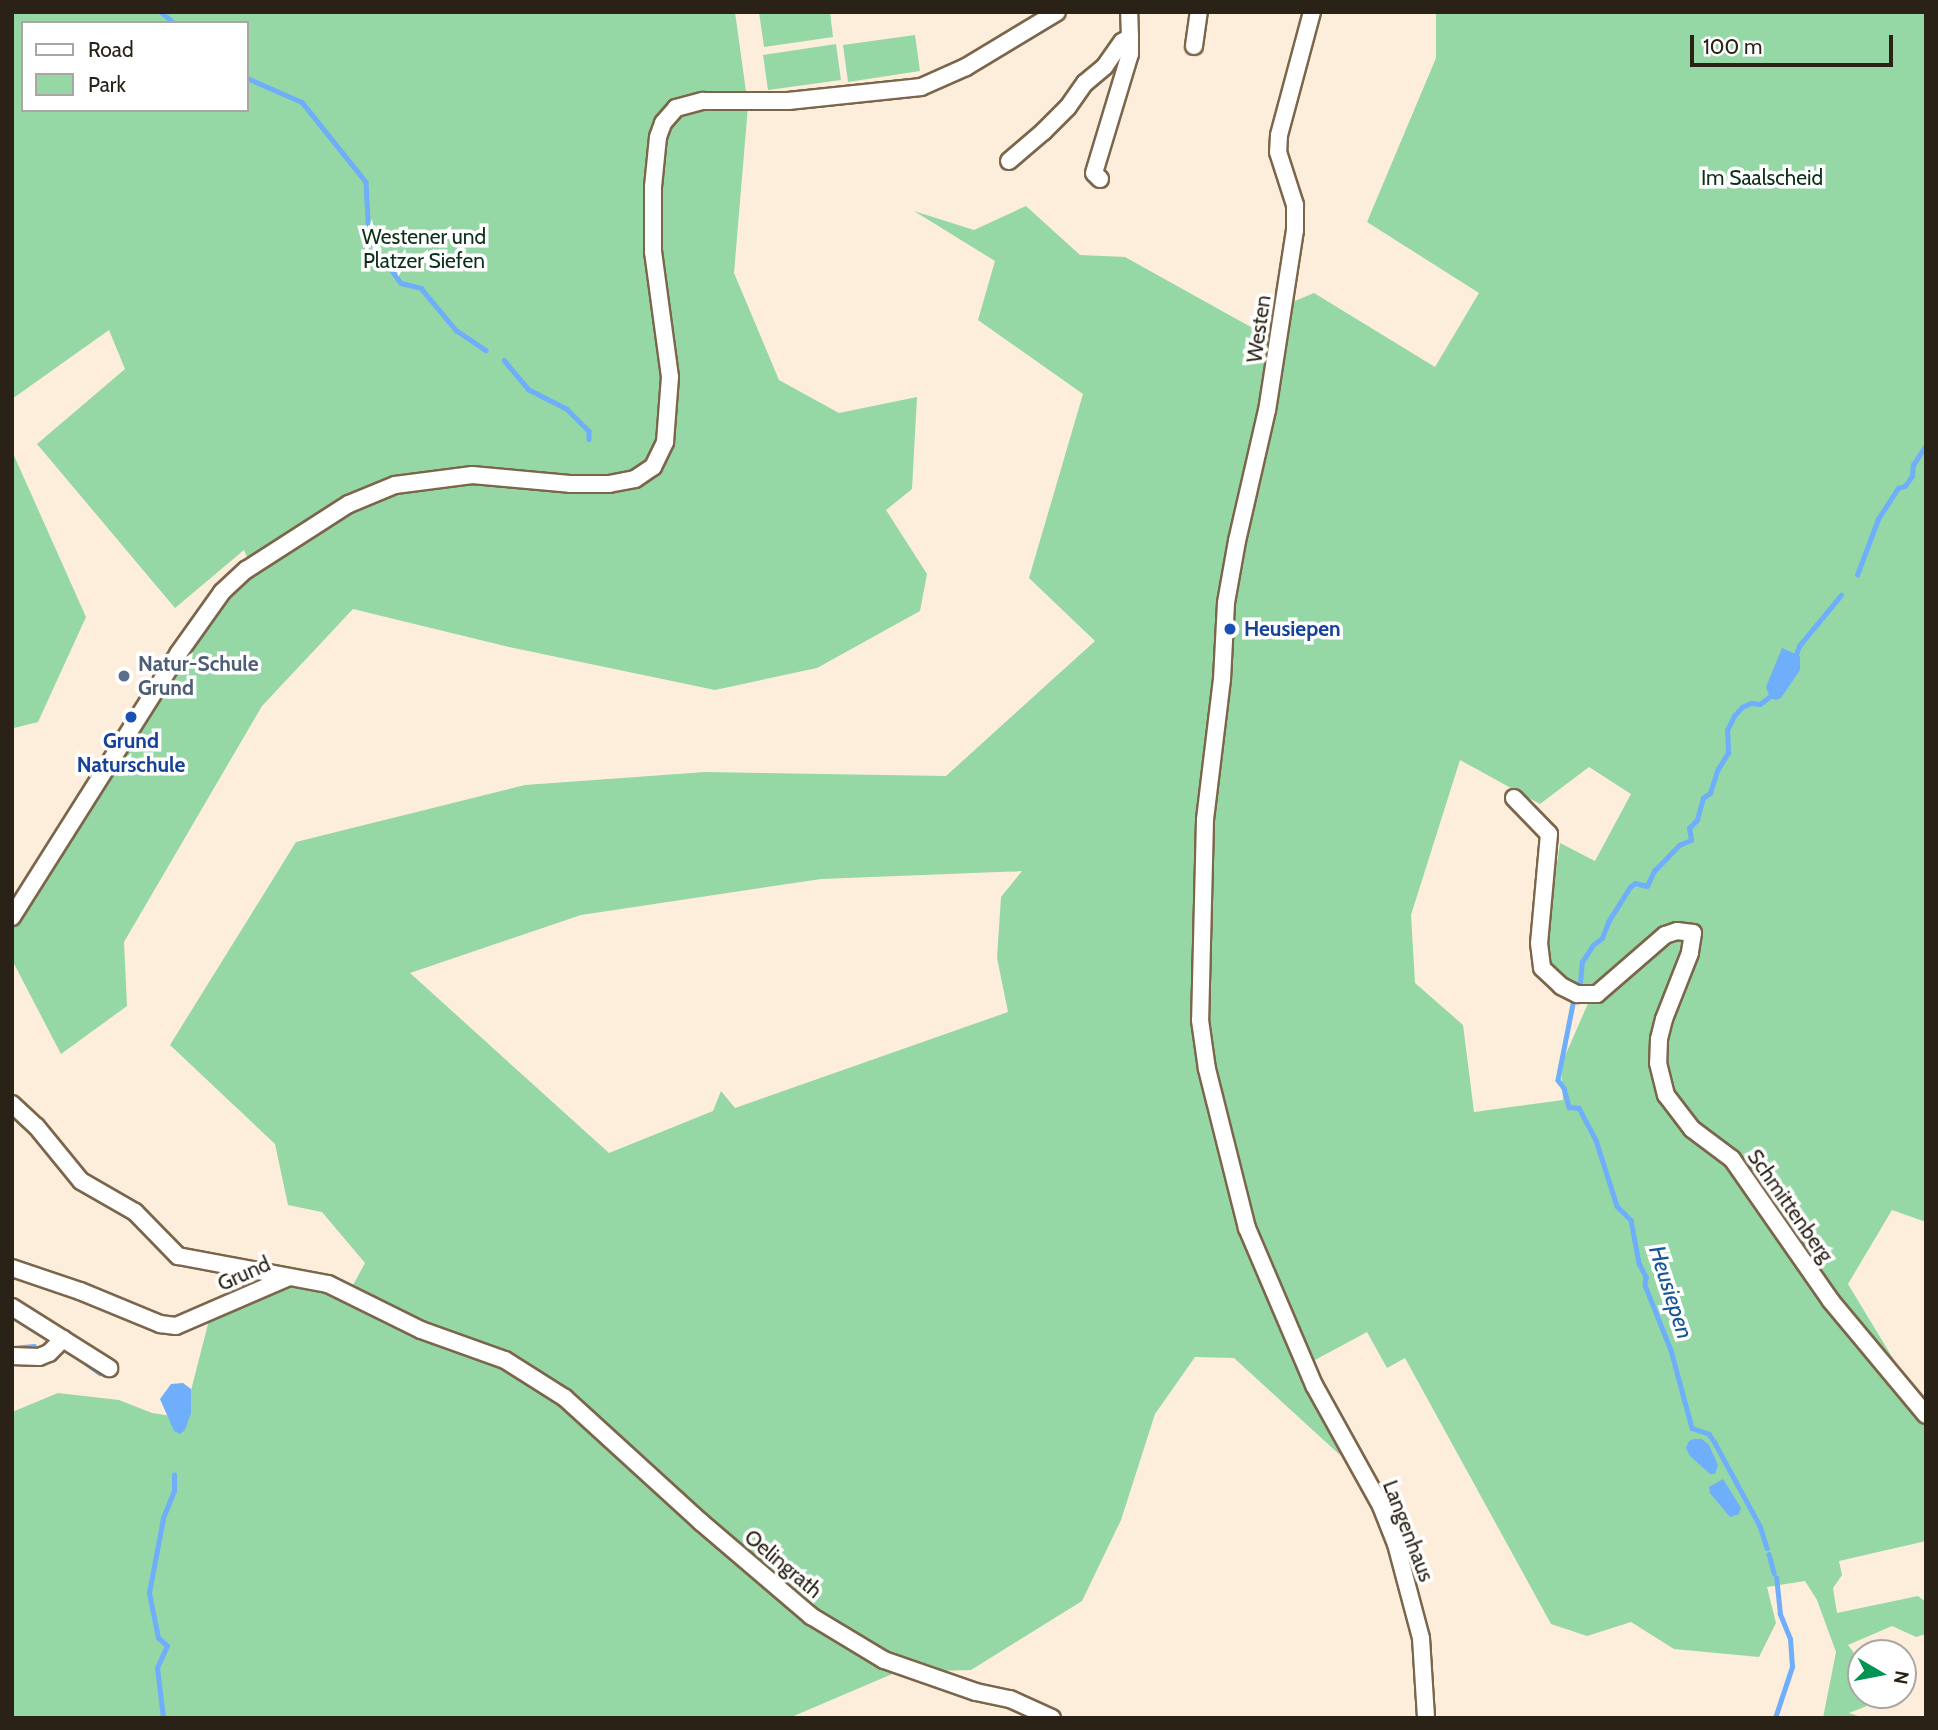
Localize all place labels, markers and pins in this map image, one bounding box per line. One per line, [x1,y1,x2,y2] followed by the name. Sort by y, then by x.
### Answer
[1244,616,1341,642] place label: Heusiepen
[1222,621,1238,637] marker: Heusiepen
[138,651,258,701] place label: Natur-Schule Grund
[116,668,132,684] marker: Natur-Schule Grund
[123,709,139,725] marker: Grund Naturschule
[77,728,185,778] place label: Grund Naturschule

